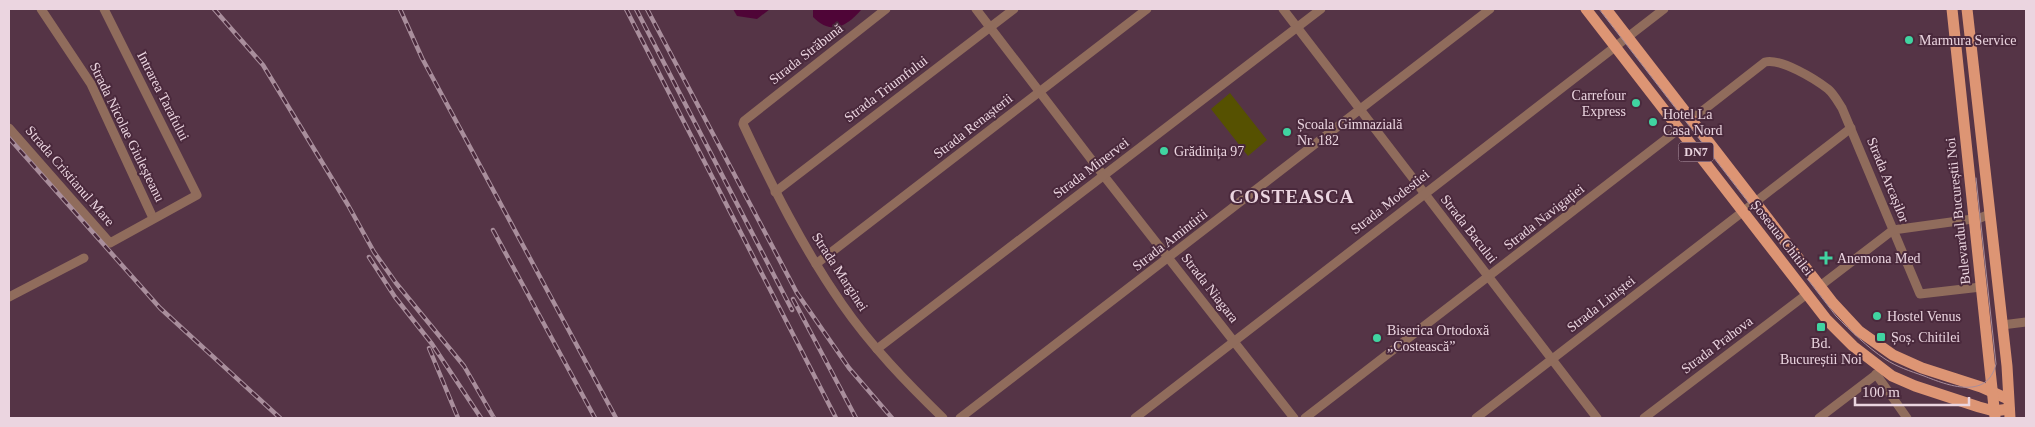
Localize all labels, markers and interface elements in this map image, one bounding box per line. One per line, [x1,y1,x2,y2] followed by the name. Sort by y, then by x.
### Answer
[766,20,846,87] street label: Strada Străbună
[1919,33,2017,48] place label: Marmura Service
[1903,34,1915,46] marker: Marmura Service
[134,49,192,143] street label: Intrarea Tarafului
[842,53,931,125] street label: Strada Triumfului
[86,60,167,205] street label: Strada Nicolae Giuleșteanu
[1572,88,1626,119] place label: Carrefour Express
[931,90,1016,162] street label: Strada Renașterii
[1630,97,1642,109] marker: Carrefour Express
[1663,107,1723,138] place label: Hotel La Casa Nord
[1647,116,1659,128] marker: Hotel La Casa Nord
[1297,117,1403,148] place label: Școala Gimnazială Nr. 182
[23,123,117,229] street label: Strada Cristianul Mare
[1281,126,1293,138] marker: Școala Gimnazială Nr. 182
[1050,135,1132,201] street label: Strada Minervei
[1863,135,1912,225] street label: Strada Arcașilor
[1943,137,1974,285] street label: Bulevardul Bucureștii Noi
[1678,142,1714,162] road number: DN7
[1174,144,1244,160] place label: Grădinița 97
[1158,145,1170,157] marker: Grădinița 97
[1348,167,1432,237] street label: Strada Modestiei
[1501,181,1588,254] street label: Strada Navigației
[1229,186,1355,207] district label: COSTEASCA
[1438,192,1500,266] street label: Strada Bacului
[1747,197,1816,279] street label: Șoseaua Chitilei
[1130,206,1210,274] street label: Strada Amintirii
[809,230,871,314] street label: Strada Marginei
[1178,250,1242,326] street label: Strada Niagara
[1819,251,1833,265] marker: Anemona Med
[1837,251,1921,266] place label: Anemona Med
[1564,273,1639,336] street label: Strada Liniștei
[1887,309,1961,324] place label: Hostel Venus
[1871,310,1883,322] marker: Hostel Venus
[1678,313,1756,377] street label: Strada Prahova
[1815,321,1827,333] marker: Bd. Bucureștii Noi
[1387,323,1490,354] place label: Biserica Ortodoxă „Costească”
[1891,330,1960,346] place label: Șoș. Chitilei
[1875,331,1887,343] marker: Șoș. Chitilei
[1371,332,1383,344] marker: Biserica Ortodoxă „Costească”
[1780,336,1862,368] place label: Bd. Bucureștii Noi
[1855,374,1969,406] scale bar
[1862,384,1900,400] text: 100 m

